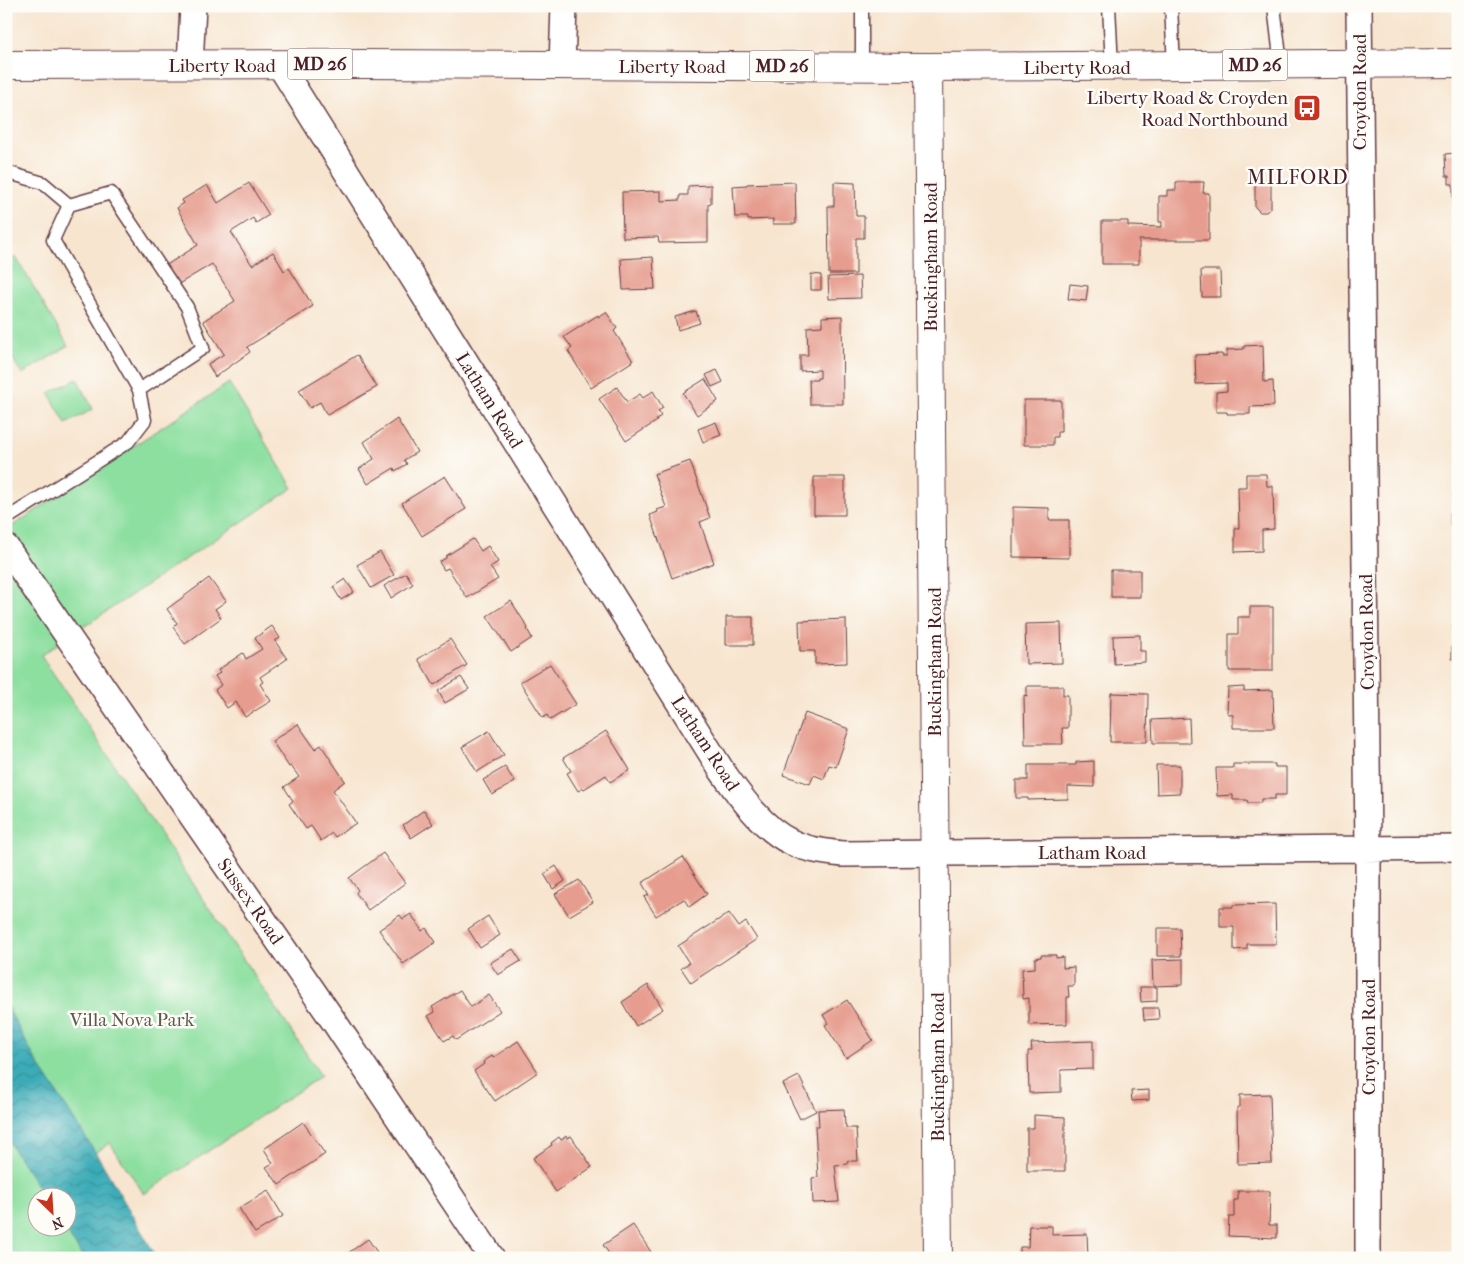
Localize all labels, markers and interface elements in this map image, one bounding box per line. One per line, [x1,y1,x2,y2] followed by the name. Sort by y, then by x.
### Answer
[1349,33,1371,150] street label: Croydon Road
[288,49,352,80] road number: MD 26
[750,50,814,82] road number: MD 26
[1222,50,1288,80] road number: MD 26
[168,55,277,77] street label: Liberty Road
[618,56,727,78] street label: Liberty Road
[1023,57,1132,79] street label: Liberty Road
[1087,87,1289,131] place label: Liberty Road & Croyden Road Northbound
[1292,93,1322,123] bus stop icon: Liberty Road & Croyden Road Northbound
[1247,166,1349,189] district label: MILFORD
[920,182,942,332] street label: Buckingham Road
[451,349,528,453] street label: Latham Road
[1355,573,1379,690] street label: Croydon Road
[924,587,946,737] street label: Buckingham Road
[666,692,744,796] street label: Latham Road
[1038,842,1147,864] street label: Latham Road
[212,854,288,949] street label: Sussex Road
[1358,978,1380,1095] street label: Croydon Road
[927,992,949,1142] street label: Buckingham Road
[69,1009,195,1031] park label: Villa Nova Park
[28,1186,78,1236] north arrow
[49,1213,66,1233] text: N

